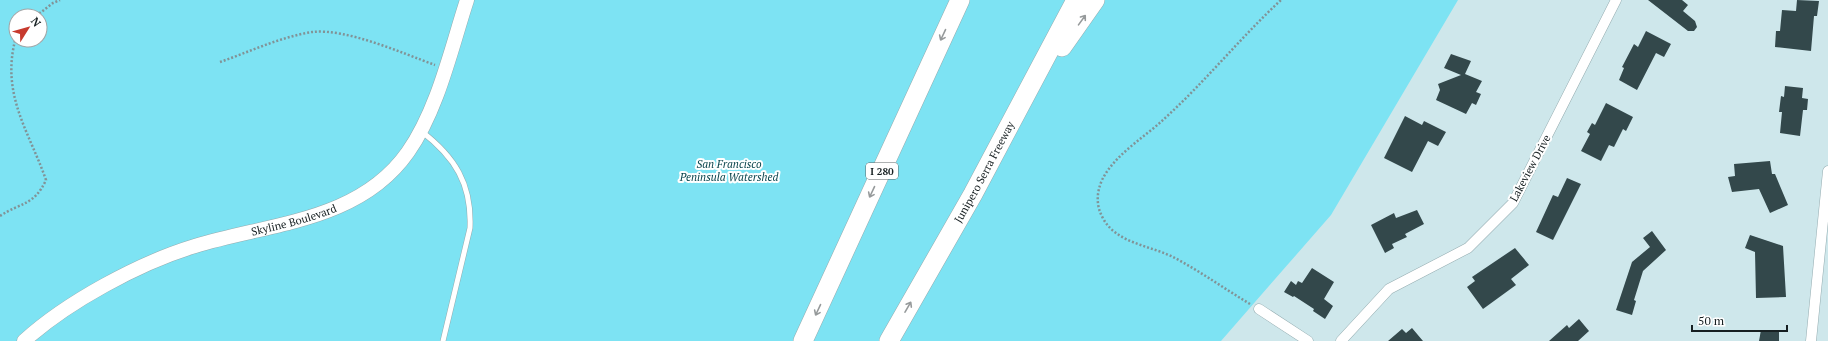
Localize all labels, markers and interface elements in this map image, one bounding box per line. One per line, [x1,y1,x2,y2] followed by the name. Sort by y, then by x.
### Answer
[8,8,48,48] north arrow
[28,14,44,30] text: N
[1078,14,1086,25] one-way arrow
[939,29,947,41] one-way arrow
[951,118,1018,225] street label: Junipero Serra Freeway
[1506,132,1554,204] street label: Lakeview Drive
[679,157,778,184] park label: San Francisco Peninsula Watershed
[866,163,898,179] road number: I 280
[868,185,875,197] one-way arrow
[250,201,338,239] street label: Skyline Boulevard
[905,301,913,313] one-way arrow
[814,304,821,316] one-way arrow
[1692,307,1787,333] scale bar
[1698,313,1725,328] text: 50 m

